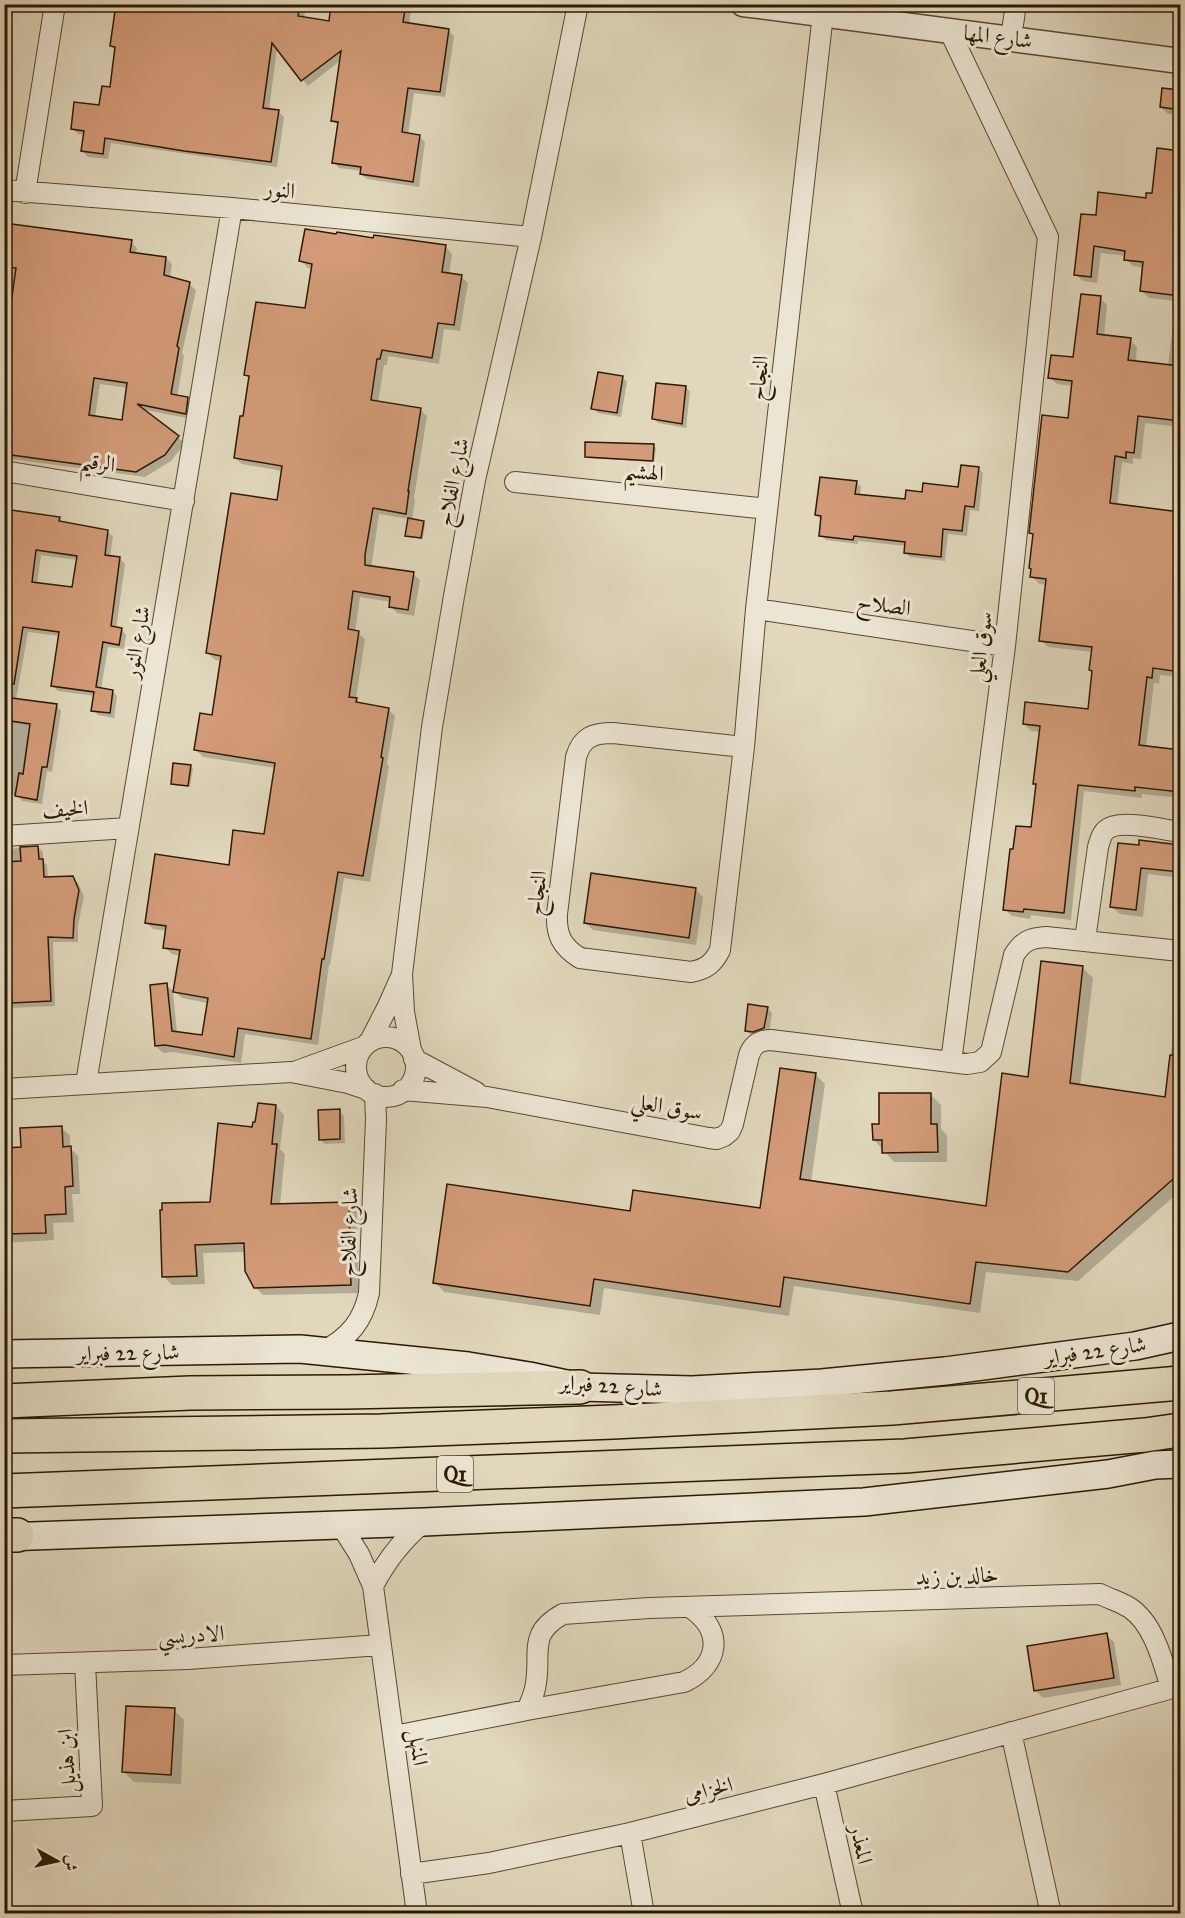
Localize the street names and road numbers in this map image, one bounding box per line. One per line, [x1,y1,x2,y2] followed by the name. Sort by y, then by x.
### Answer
[961,19,1034,59] street label: شارع المها
[261,174,296,205] street label: النور
[743,354,780,403] street label: النجاح
[430,435,481,530] street label: شارع الفلاح
[77,446,117,486] street label: الرقيم
[622,456,665,495] street label: الهشيم
[854,587,913,628] street label: الصلاح
[116,604,161,683] street label: شارع النور
[963,610,1006,685] street label: سوق العلي
[41,794,89,823] street label: الخيف
[521,869,558,918] street label: النجاح
[628,1087,704,1134] street label: سوق العلي
[333,1187,370,1277] street label: شارع الفلاح
[1040,1330,1149,1376] street label: شارع 22 فبراير
[74,1338,180,1372] street label: شارع 22 فبراير
[556,1368,663,1408] street label: شارع 22 فبراير
[1018,1378,1054,1414] road number: Q1
[437,1456,473,1492] road number: Q1
[915,1561,999,1590] street label: خالد بن زيد
[157,1619,225,1657] street label: الادريسي
[401,1727,434,1767] street label: المنهل
[51,1728,84,1794] street label: ابن هذيل
[681,1770,736,1810] street label: الخزامى
[844,1820,879,1866] street label: المعذر

